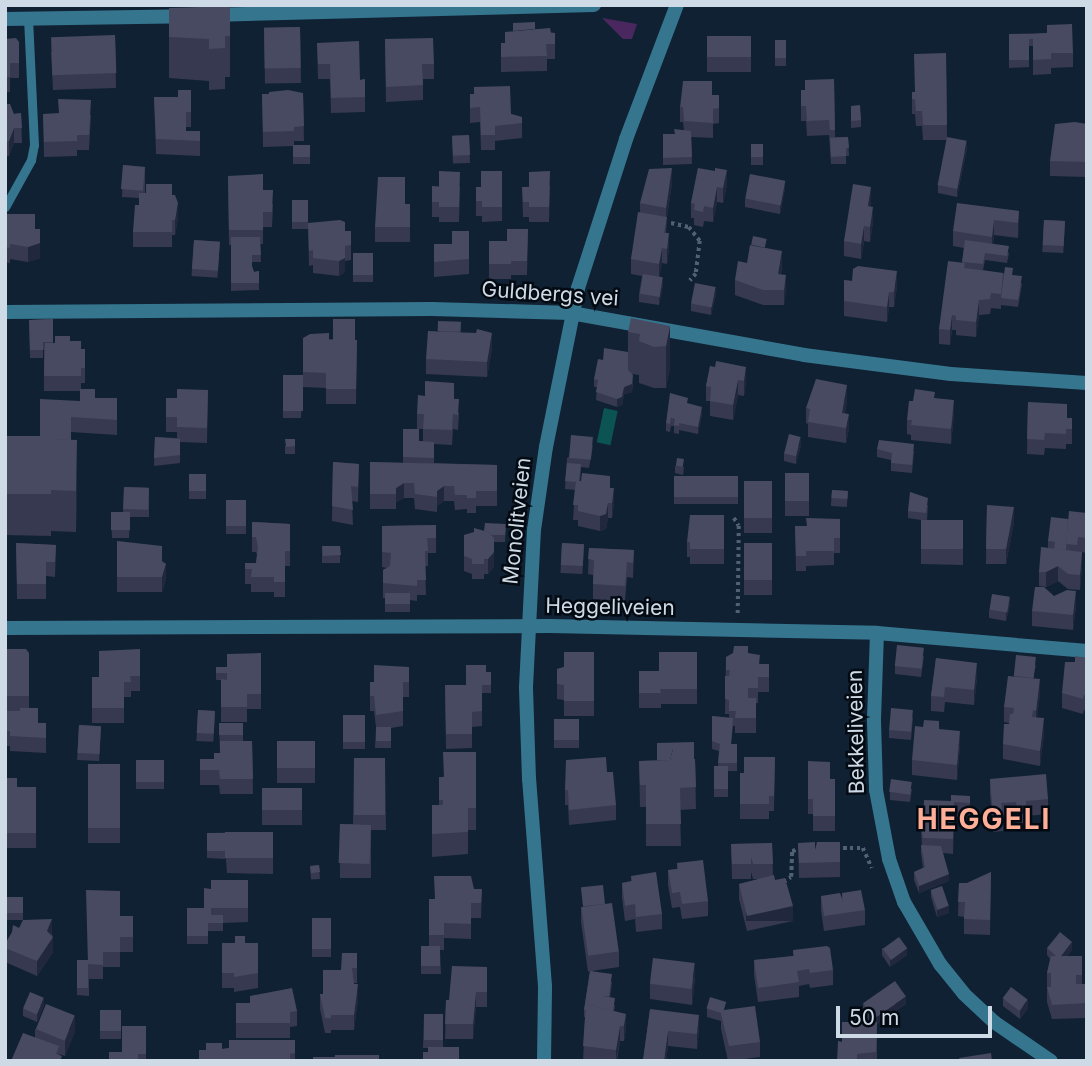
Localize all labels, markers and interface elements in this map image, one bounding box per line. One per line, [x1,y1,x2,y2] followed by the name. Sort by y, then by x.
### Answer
[481,277,619,311] street label: Guldbergs vei
[498,456,536,586] street label: Monolitveien
[545,593,675,621] street label: Heggeliveien
[842,670,870,794] street label: Bekkeliveien
[918,802,1050,836] district label: HEGGELI
[840,992,996,1036] scale bar
[849,1005,899,1030] text: 50 m

